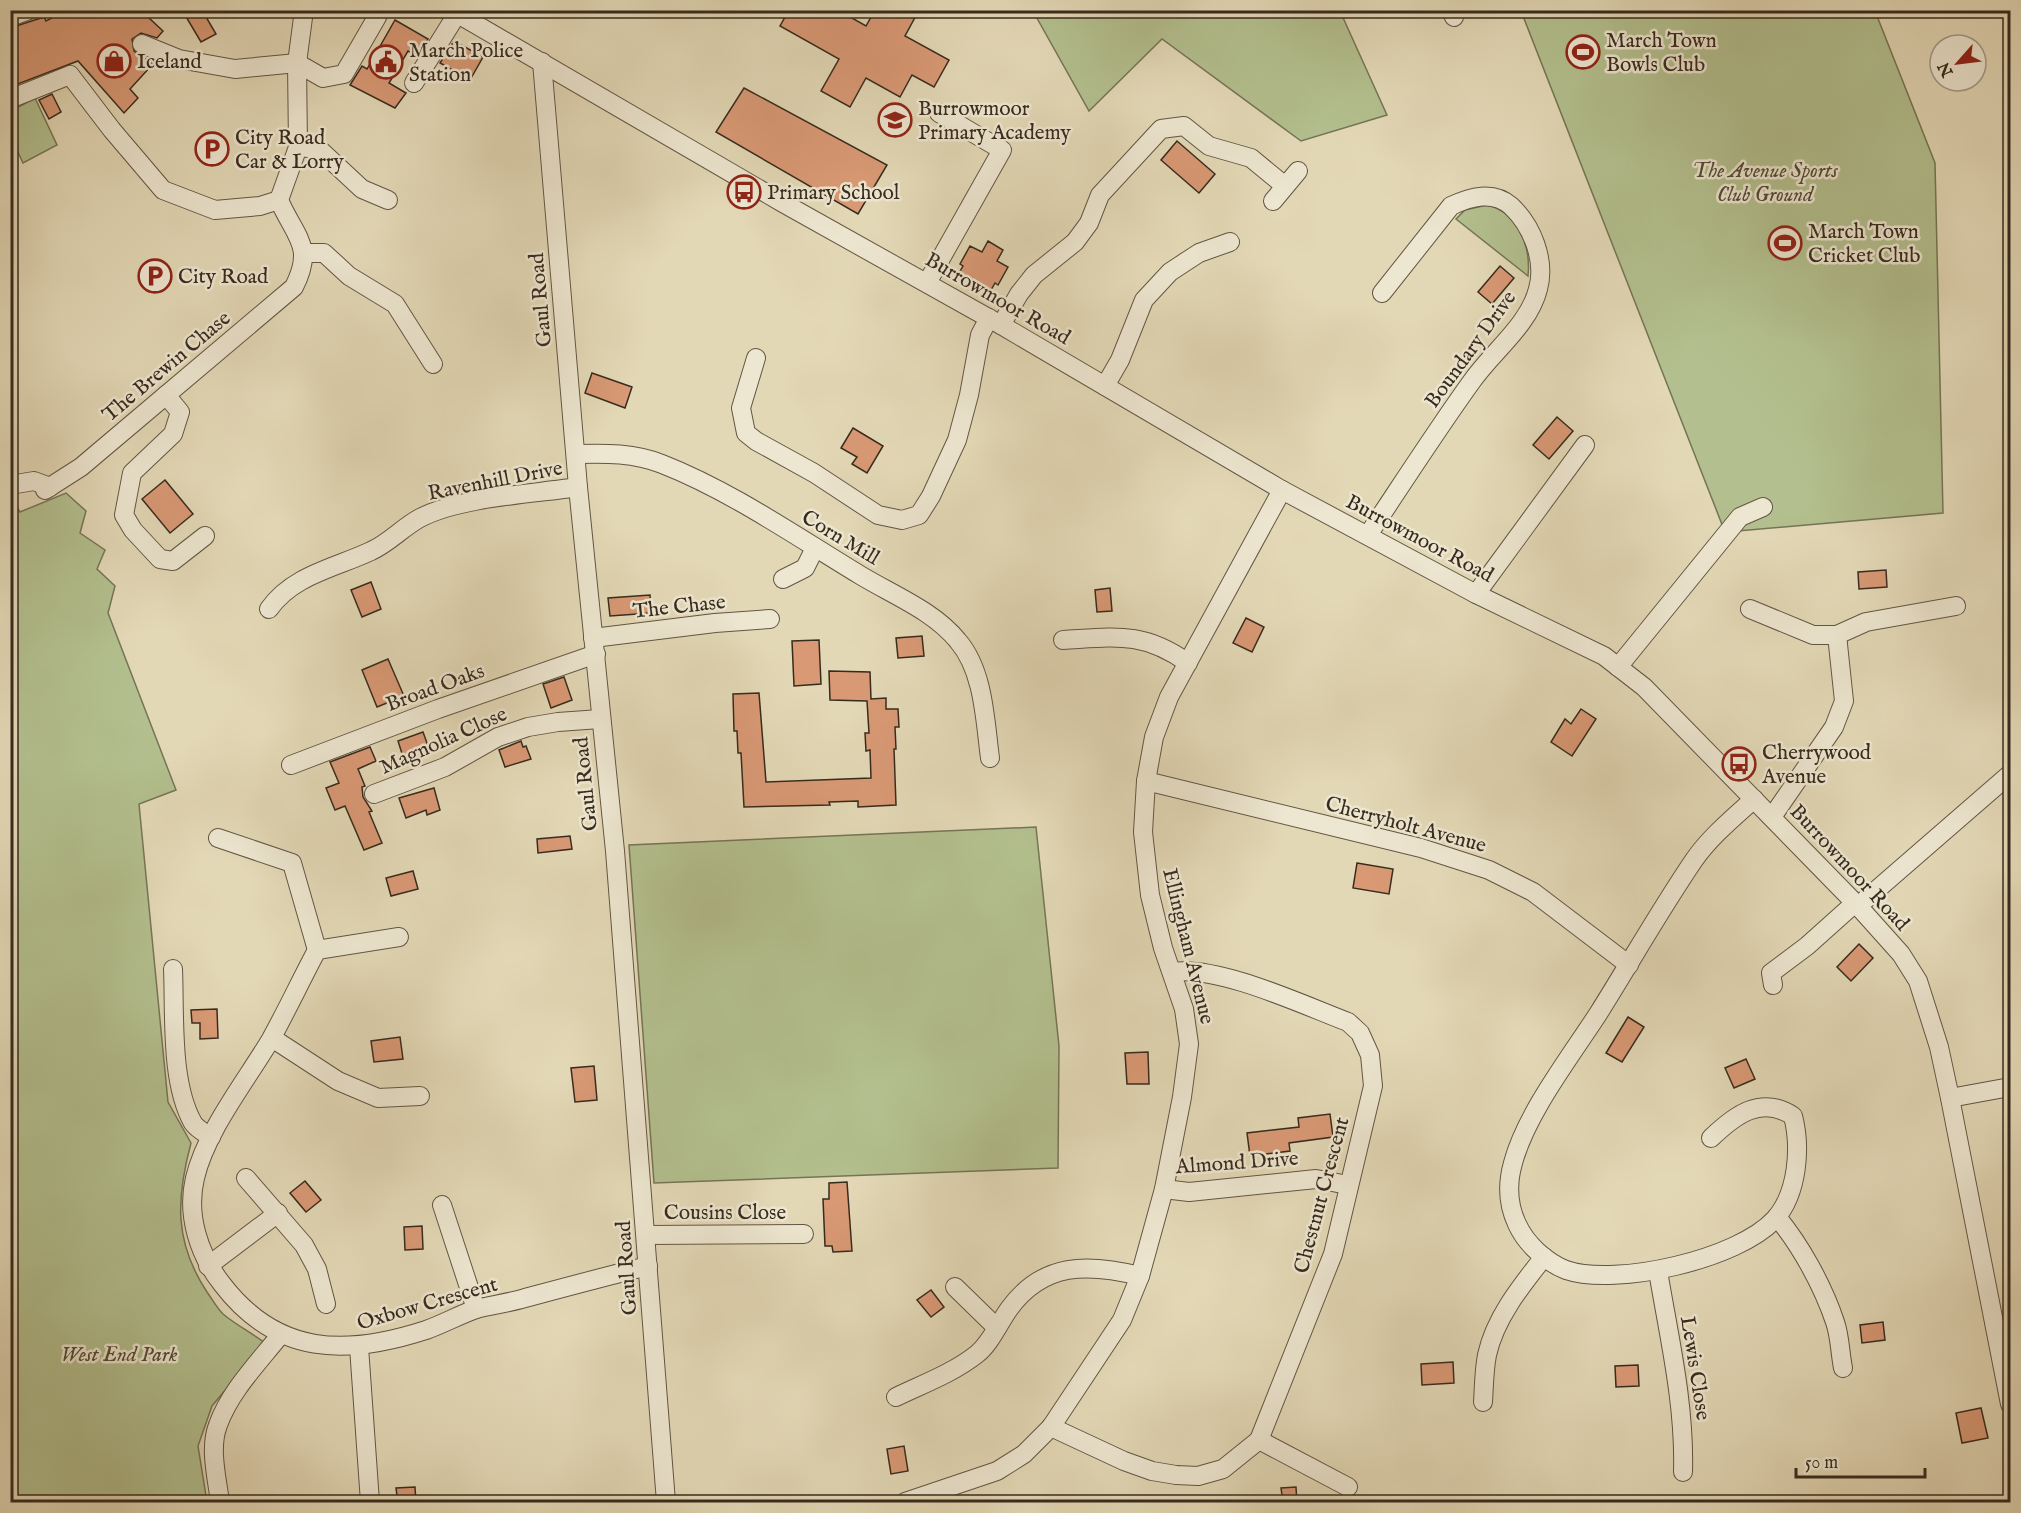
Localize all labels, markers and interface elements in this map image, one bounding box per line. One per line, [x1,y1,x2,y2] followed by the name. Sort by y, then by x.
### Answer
[1606,28,1717,79] place label: March Town Bowls Club
[1928,33,1988,93] north arrow
[1565,34,1601,70] sports icon: March Town Bowls Club
[409,38,524,89] place label: March Police Station
[96,43,132,79] shop icon: Iceland
[368,44,404,80] public building icon: March Police Station
[137,49,203,76] place label: Iceland
[1934,58,1959,81] text: N
[918,96,1072,147] place label: Burrowmoor Primary Academy
[877,102,913,138] school or university icon: Burrowmoor Primary Academy
[235,125,345,176] place label: City Road Car & Lorry
[194,131,230,167] parking icon: City Road Car & Lorry
[1692,158,1839,209] park label: The Avenue Sports Club Ground
[726,174,762,210] bus stop icon: Primary School
[767,180,900,207] place label: Primary School
[1808,219,1921,270] place label: March Town Cricket Club
[1767,225,1803,261] sports icon: March Town Cricket Club
[920,247,1076,352] street label: Burrowmoor Road
[524,251,559,348] street label: Gaul Road
[137,258,173,294] parking icon: City Road
[178,264,269,291] place label: City Road
[1419,285,1523,414] street label: Boundary Drive
[97,305,237,429] street label: The Brewin Chase
[426,455,565,508] street label: Ravenhill Drive
[1341,489,1499,590] street label: Burrowmoor Road
[796,504,885,572] street label: Corn Mill
[631,589,727,626] street label: The Chase
[383,658,488,719] street label: Broad Oaks
[376,701,512,781] street label: Magnolia Close
[568,735,605,832] street label: Gaul Road
[1761,740,1872,791] place label: Cherrywood Avenue
[1721,746,1757,782] bus stop icon: Cherrywood Avenue
[1322,791,1489,860] street label: Cherryholt Avenue
[1783,799,1915,938] street label: Burrowmoor Road
[1155,866,1220,1027] street label: Ellingham Avenue
[1289,1114,1356,1277] street label: Chestnut Crescent
[1174,1146,1300,1181] street label: Almond Drive
[664,1200,786,1227] street label: Cousins Close
[611,1219,644,1316] street label: Gaul Road
[354,1271,501,1337] street label: Oxbow Crescent
[1673,1314,1716,1423] street label: Lewis Close
[61,1342,178,1369] park label: West End Park
[1796,1441,1925,1479] scale bar
[1805,1452,1838,1475] text: 50 m

